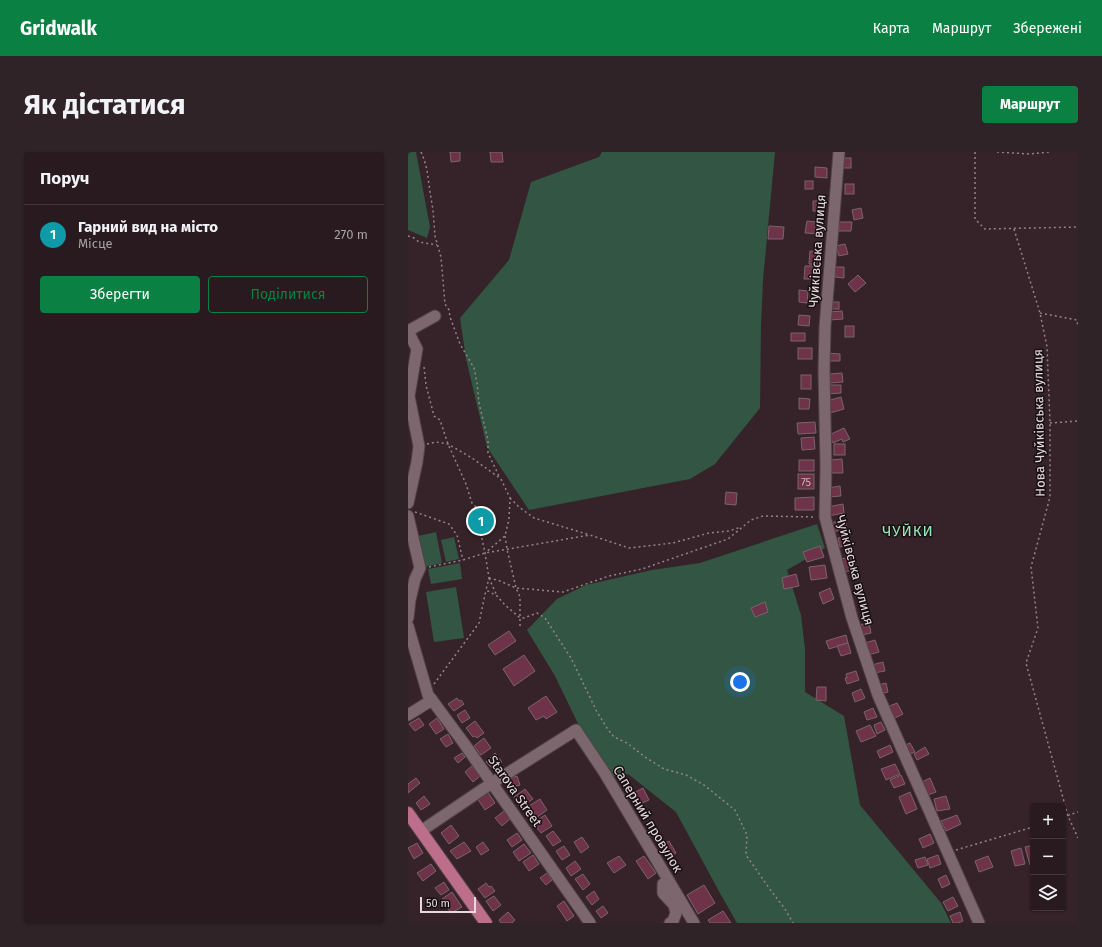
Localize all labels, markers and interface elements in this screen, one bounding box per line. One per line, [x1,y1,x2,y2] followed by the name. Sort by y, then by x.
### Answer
[20,17,97,40] text: Gridwalk
[873,20,910,37] text: Карта
[932,20,991,37] text: Маршрут
[1013,20,1082,37] text: Збережені
[982,86,1078,123] button: Маршрут
[24,88,186,121] text: Як дістатися
[40,168,89,189] text: Поруч
[806,194,828,308] street label: Чуйківська вулиця
[78,218,218,236] text: Гарний вид на місто
[50,227,56,242] text: 1
[334,227,368,242] text: 270 m
[78,236,113,251] text: Місце
[40,276,200,313] button: Зберегти
[208,276,368,313] button: Поділитися
[1030,349,1048,497] street label: Нова Чуйківська вулиця
[801,476,812,489] house number: 75
[468,506,494,536] pin: 1
[833,513,877,627] street label: Чуйківська вулиця
[882,522,934,540] district label: ЧУЙКИ
[730,672,750,692] your location
[485,753,545,830] street label: Starova Street
[610,763,686,875] street label: Саперний провулок
[1030,803,1066,911] map controls
[1030,803,1066,839] button: +
[1030,839,1066,875] button: −
[1030,875,1066,911] button: layers
[420,895,476,914] scale bar
[426,897,450,910] text: 50 m

